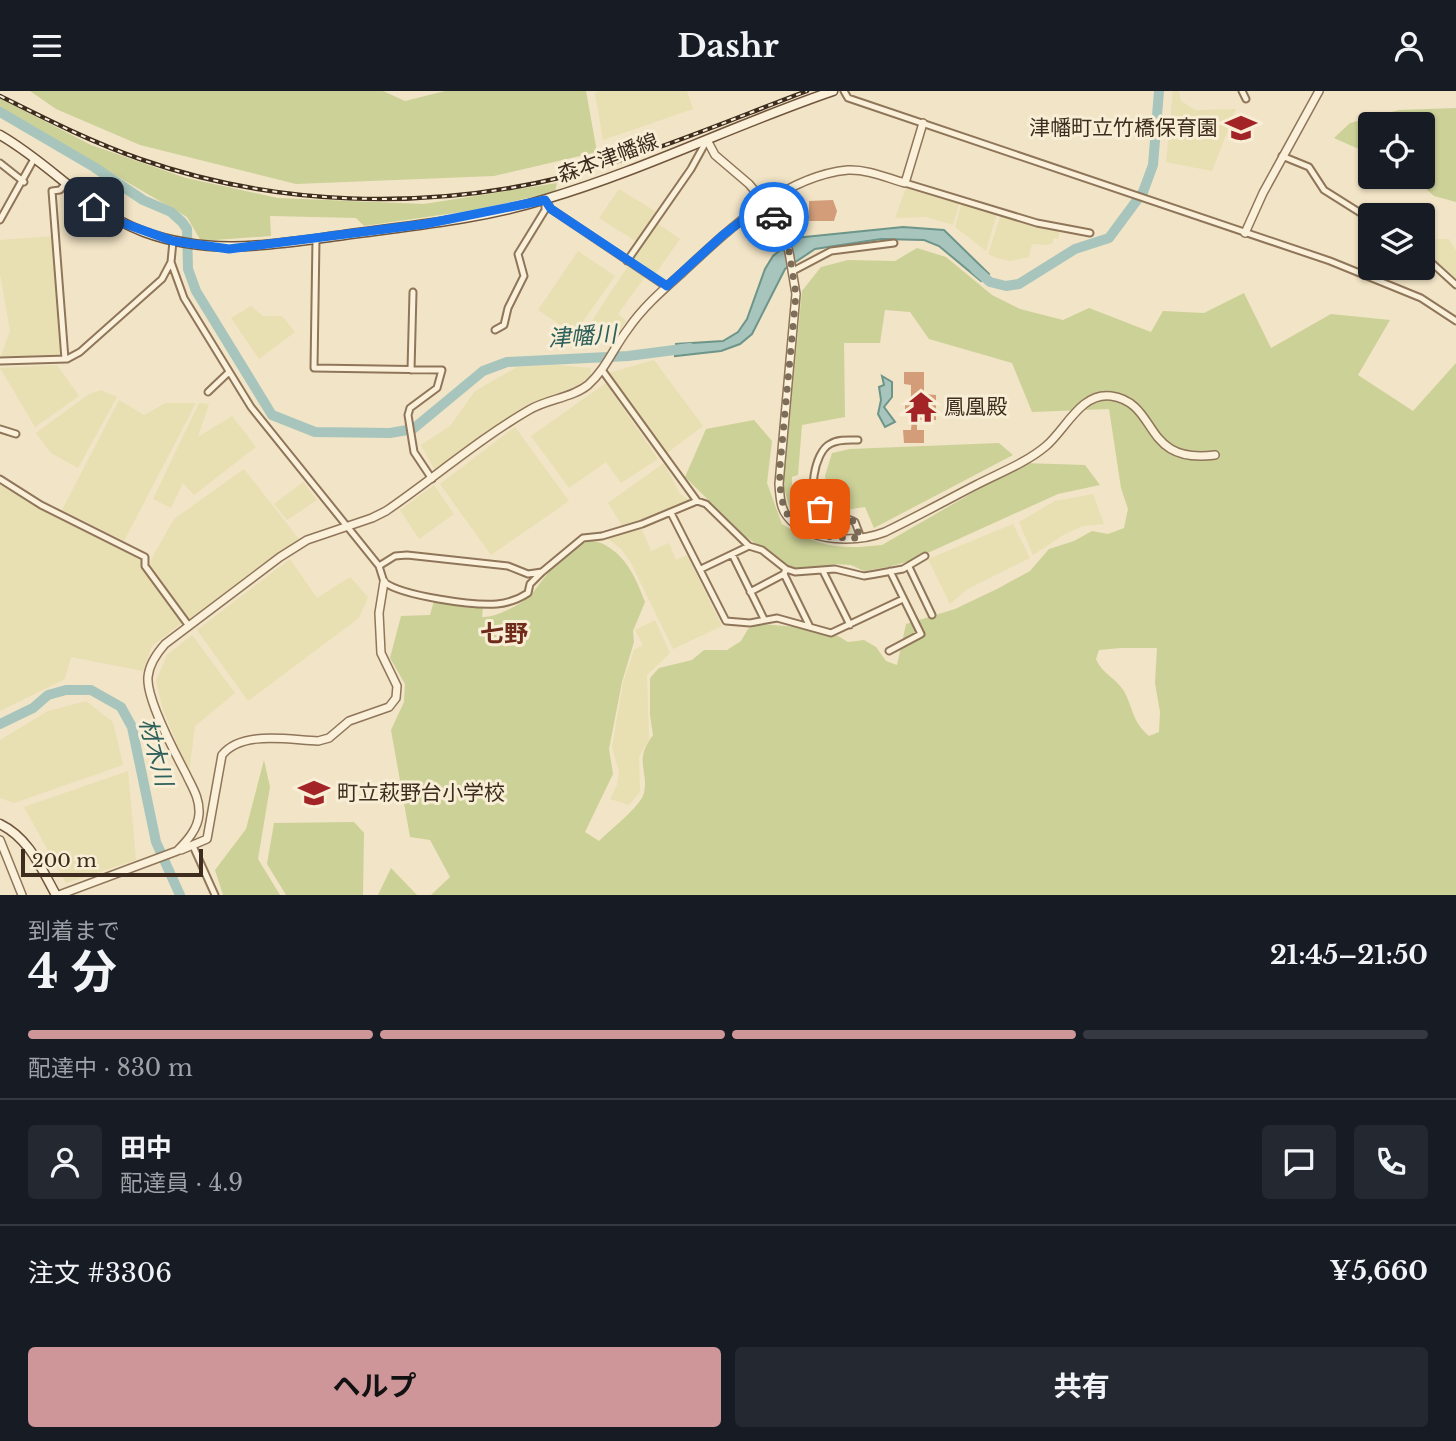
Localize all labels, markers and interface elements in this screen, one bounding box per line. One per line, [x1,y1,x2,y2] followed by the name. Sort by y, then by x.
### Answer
[677,26,779,66] text: Dashr
[28,27,66,65] icon: menu
[1390,27,1428,65] icon: person
[1224,111,1258,145] school or university icon: 津幡町立竹橋保育園
[1358,112,1435,280] map controls
[1358,112,1435,189] button: locate
[1029,115,1218,141] place label: 津幡町立竹橋保育園
[554,128,662,188] street label: 森本津幡線
[64,177,124,237] pin
[739,182,809,252] courier
[75,188,113,226] icon: home
[755,198,793,236] icon: car
[1358,203,1435,280] button: layers
[547,319,620,352] water label: 津幡川
[904,390,938,424] temple icon: 鳳凰殿
[944,394,1007,420] place label: 鳳凰殿
[790,479,850,539] pin
[801,490,839,528] icon: bag
[480,619,528,648] district label: 七野
[134,715,179,792] water label: 材木川
[297,776,331,810] school or university icon: 町立萩野台小学校
[337,780,505,806] place label: 町立萩野台小学校
[21,846,203,878] scale bar
[32,849,97,872] text: 200 m
[28,917,120,945] text: 到着まで
[1270,939,1428,971] text: 21:45–21:50
[28,943,117,1000] text: 4 分
[28,1054,193,1082] text: 配達中 · 830 m
[28,1125,102,1199] button: person
[1262,1125,1336,1199] button: chat
[1354,1125,1428,1199] button: phone
[120,1132,172,1164] text: 田中
[120,1169,243,1197] text: 配達員 · 4.9
[1329,1255,1428,1287] text: ¥5,660
[28,1257,172,1289] text: 注文 #3306
[28,1347,721,1427] button: ヘルプ
[735,1347,1428,1427] button: 共有

